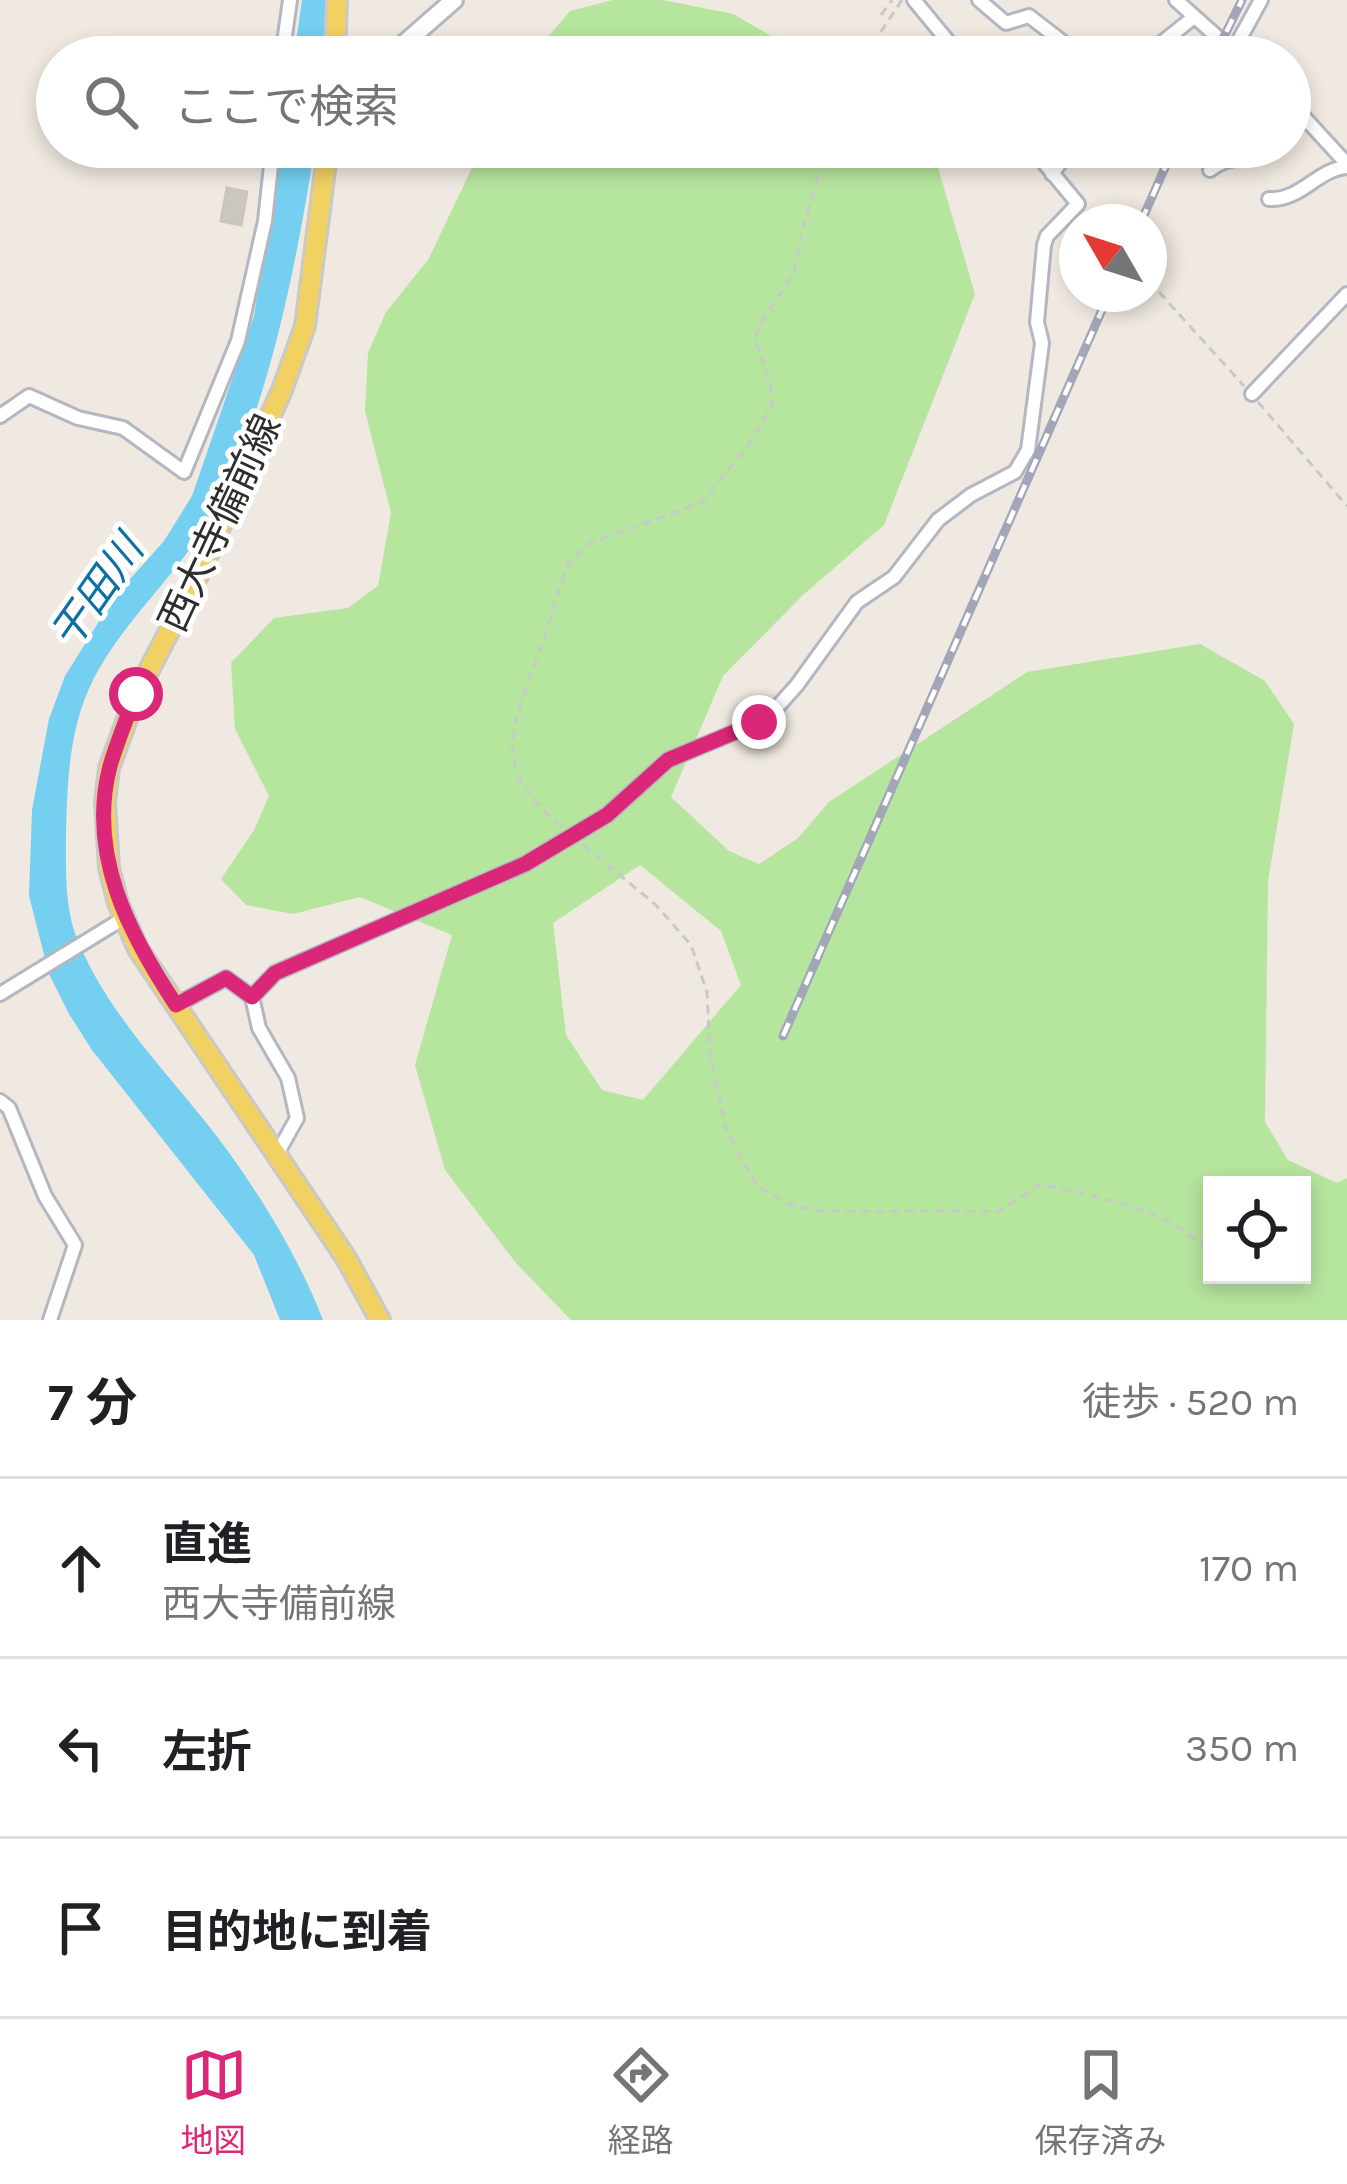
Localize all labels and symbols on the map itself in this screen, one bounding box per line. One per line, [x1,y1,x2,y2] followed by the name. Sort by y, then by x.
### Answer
[1059,204,1167,312] north arrow
[150,407,290,639] street label: 西大寺備前線
[40,523,156,658] water label: 干田川
[109,667,163,721] route start
[732,695,786,749] route end

